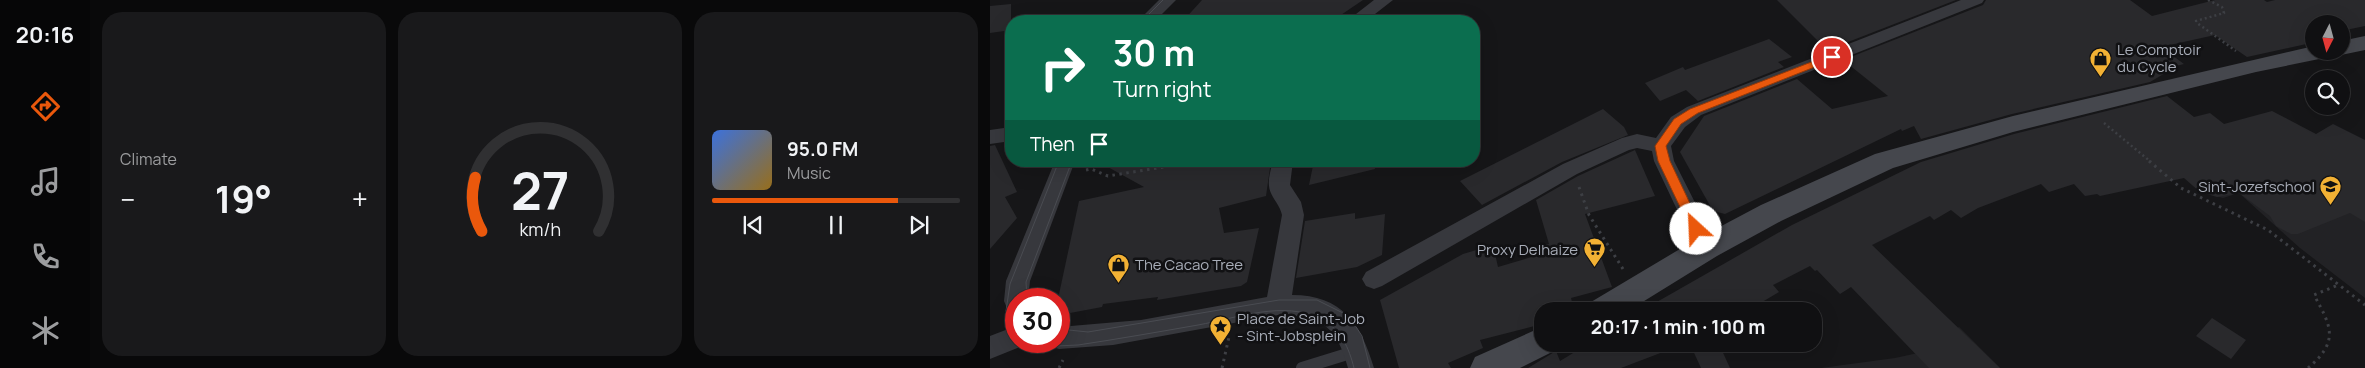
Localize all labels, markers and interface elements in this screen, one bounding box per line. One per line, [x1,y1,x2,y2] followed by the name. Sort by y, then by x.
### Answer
[2305,15,2350,60] north arrow
[2305,15,2350,115] map controls
[16,20,74,50] text: 20:16
[1113,29,1195,77] text: 30 m
[1030,35,1095,100] icon: right
[1811,36,1853,78] pin
[2117,39,2202,77] place label: Le Comptoir du Cycle
[1818,43,1846,71] icon: arrive
[2089,46,2113,77] shop icon: Le Comptoir du Cycle
[2305,70,2350,115] button: search
[1113,74,1211,104] text: Turn right
[28,89,63,124] icon: directions
[1085,130,1113,158] icon: arrive
[1030,131,1075,157] text: Then
[787,136,858,162] text: 95.0 FM
[120,148,177,170] text: Climate
[511,155,569,226] text: 27
[787,162,831,184] text: Music
[28,164,63,199] icon: music
[215,172,272,224] text: 19°
[2319,174,2343,205] school or university icon: Sint-Jozefschool
[2198,176,2315,197] place label: Sint-Jozefschool
[120,180,135,218] text: −
[352,180,368,218] text: +
[1669,202,1721,254] position arrow
[739,211,767,239] icon: previous
[822,211,850,239] icon: pause
[905,211,933,239] icon: next
[519,217,561,241] text: km/h
[1582,237,1606,268] supermarket icon: Proxy Delhaize
[28,239,63,274] icon: phone
[1477,239,1578,260] place label: Proxy Delhaize
[1107,252,1131,283] shop icon: The Cacao Tree
[1135,254,1243,275] place label: The Cacao Tree
[1005,288,1070,353] speed limit sign: 30
[1237,308,1365,346] place label: Place de Saint-Job - Sint-Jobsplein
[28,313,63,348] icon: climate
[1591,314,1765,340] text: 20:17 · 1 min · 100 m
[1209,315,1233,346] place icon: Place de Saint-Job - Sint-Jobsplein

